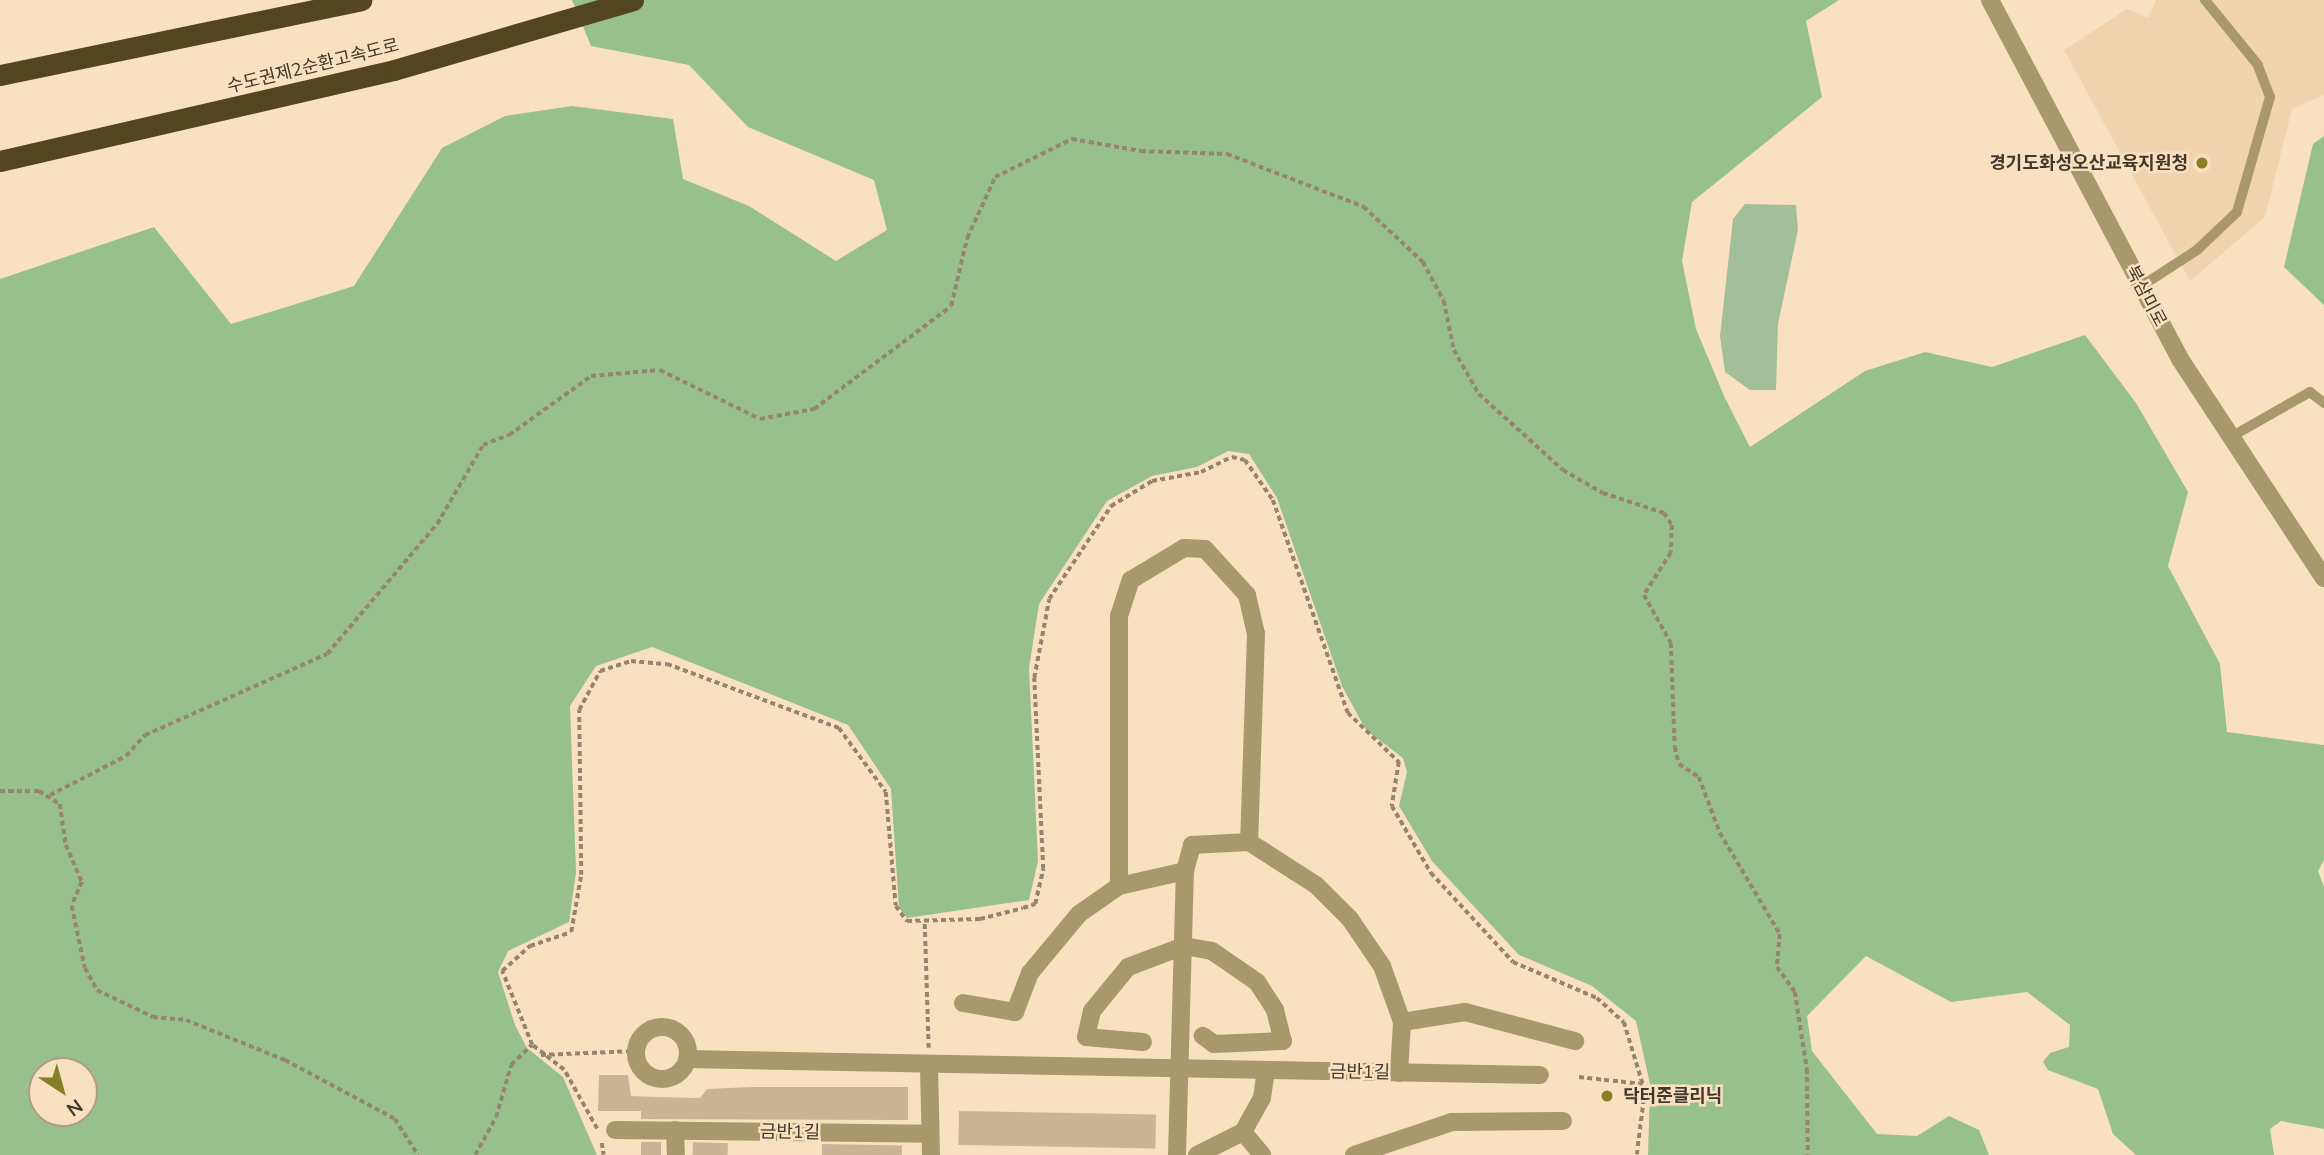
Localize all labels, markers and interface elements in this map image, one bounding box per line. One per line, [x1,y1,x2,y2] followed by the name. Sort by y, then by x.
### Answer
[225,34,401,98] street label: 수도권제2순환고속도로
[1989,152,2188,174] place label: 경기도화성오산교육지원청
[2194,155,2210,171] marker: 경기도화성오산교육지원청
[2121,262,2171,330] street label: 북삼미로
[28,1057,98,1127] north arrow
[1330,1061,1390,1083] street label: 금반1길
[1623,1085,1722,1107] place label: 닥터준클리닉
[1597,1086,1617,1106] marker: 닥터준클리닉
[61,1093,88,1122] text: N
[760,1121,820,1143] street label: 금반1길

